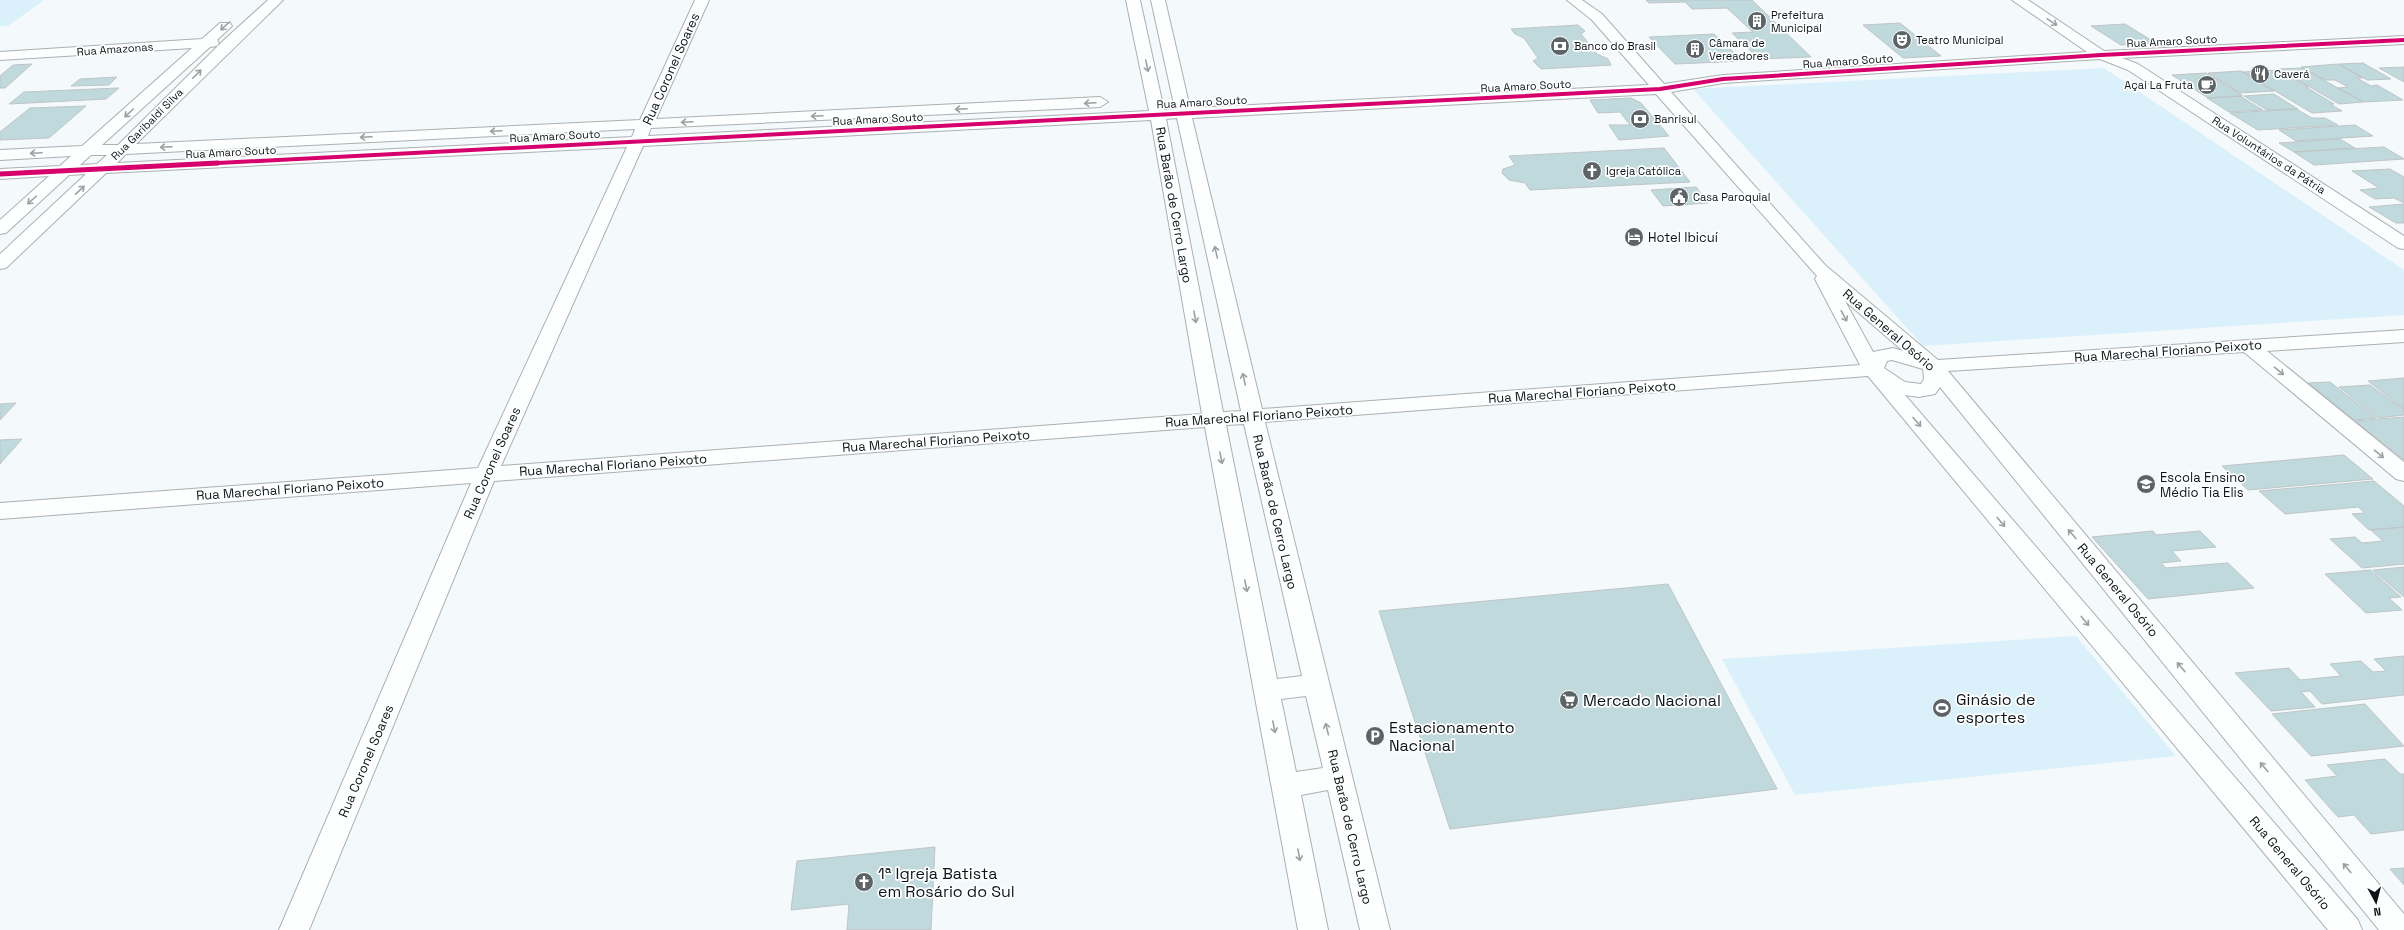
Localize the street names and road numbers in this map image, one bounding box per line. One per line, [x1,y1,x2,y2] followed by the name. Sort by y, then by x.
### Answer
[639,10,703,128] street label: Rua Coronel Soares
[2126,32,2218,50] street label: Rua Amaro Souto
[76,39,154,59] street label: Rua Amazonas
[1802,51,1894,71] street label: Rua Amaro Souto
[1480,77,1572,95] street label: Rua Amaro Souto
[108,85,186,163] street label: Rua Garibaldi Silva
[1156,93,1248,111] street label: Rua Amaro Souto
[832,110,924,128] street label: Rua Amaro Souto
[2210,113,2329,197] street label: Rua Voluntários da Pátria
[1152,126,1196,284] street label: Rua Barão de Cerro Largo
[509,127,601,145] street label: Rua Amaro Souto
[185,143,277,161] street label: Rua Amaro Souto
[1839,285,1939,375] street label: Rua General Osório
[2073,336,2263,366] street label: Rua Marechal Floriano Peixoto
[1487,377,1677,407] street label: Rua Marechal Floriano Peixoto
[1164,401,1354,431] street label: Rua Marechal Floriano Peixoto
[460,404,524,522] street label: Rua Coronel Soares
[841,426,1031,456] street label: Rua Marechal Floriano Peixoto
[1249,433,1301,591] street label: Rua Barão de Cerro Largo
[518,450,708,480] street label: Rua Marechal Floriano Peixoto
[195,474,385,504] street label: Rua Marechal Floriano Peixoto
[2074,540,2162,640] street label: Rua General Osório
[335,702,398,820] street label: Rua Coronel Soares
[1324,748,1376,906] street label: Rua Barão de Cerro Largo
[2246,813,2334,913] street label: Rua General Osório

